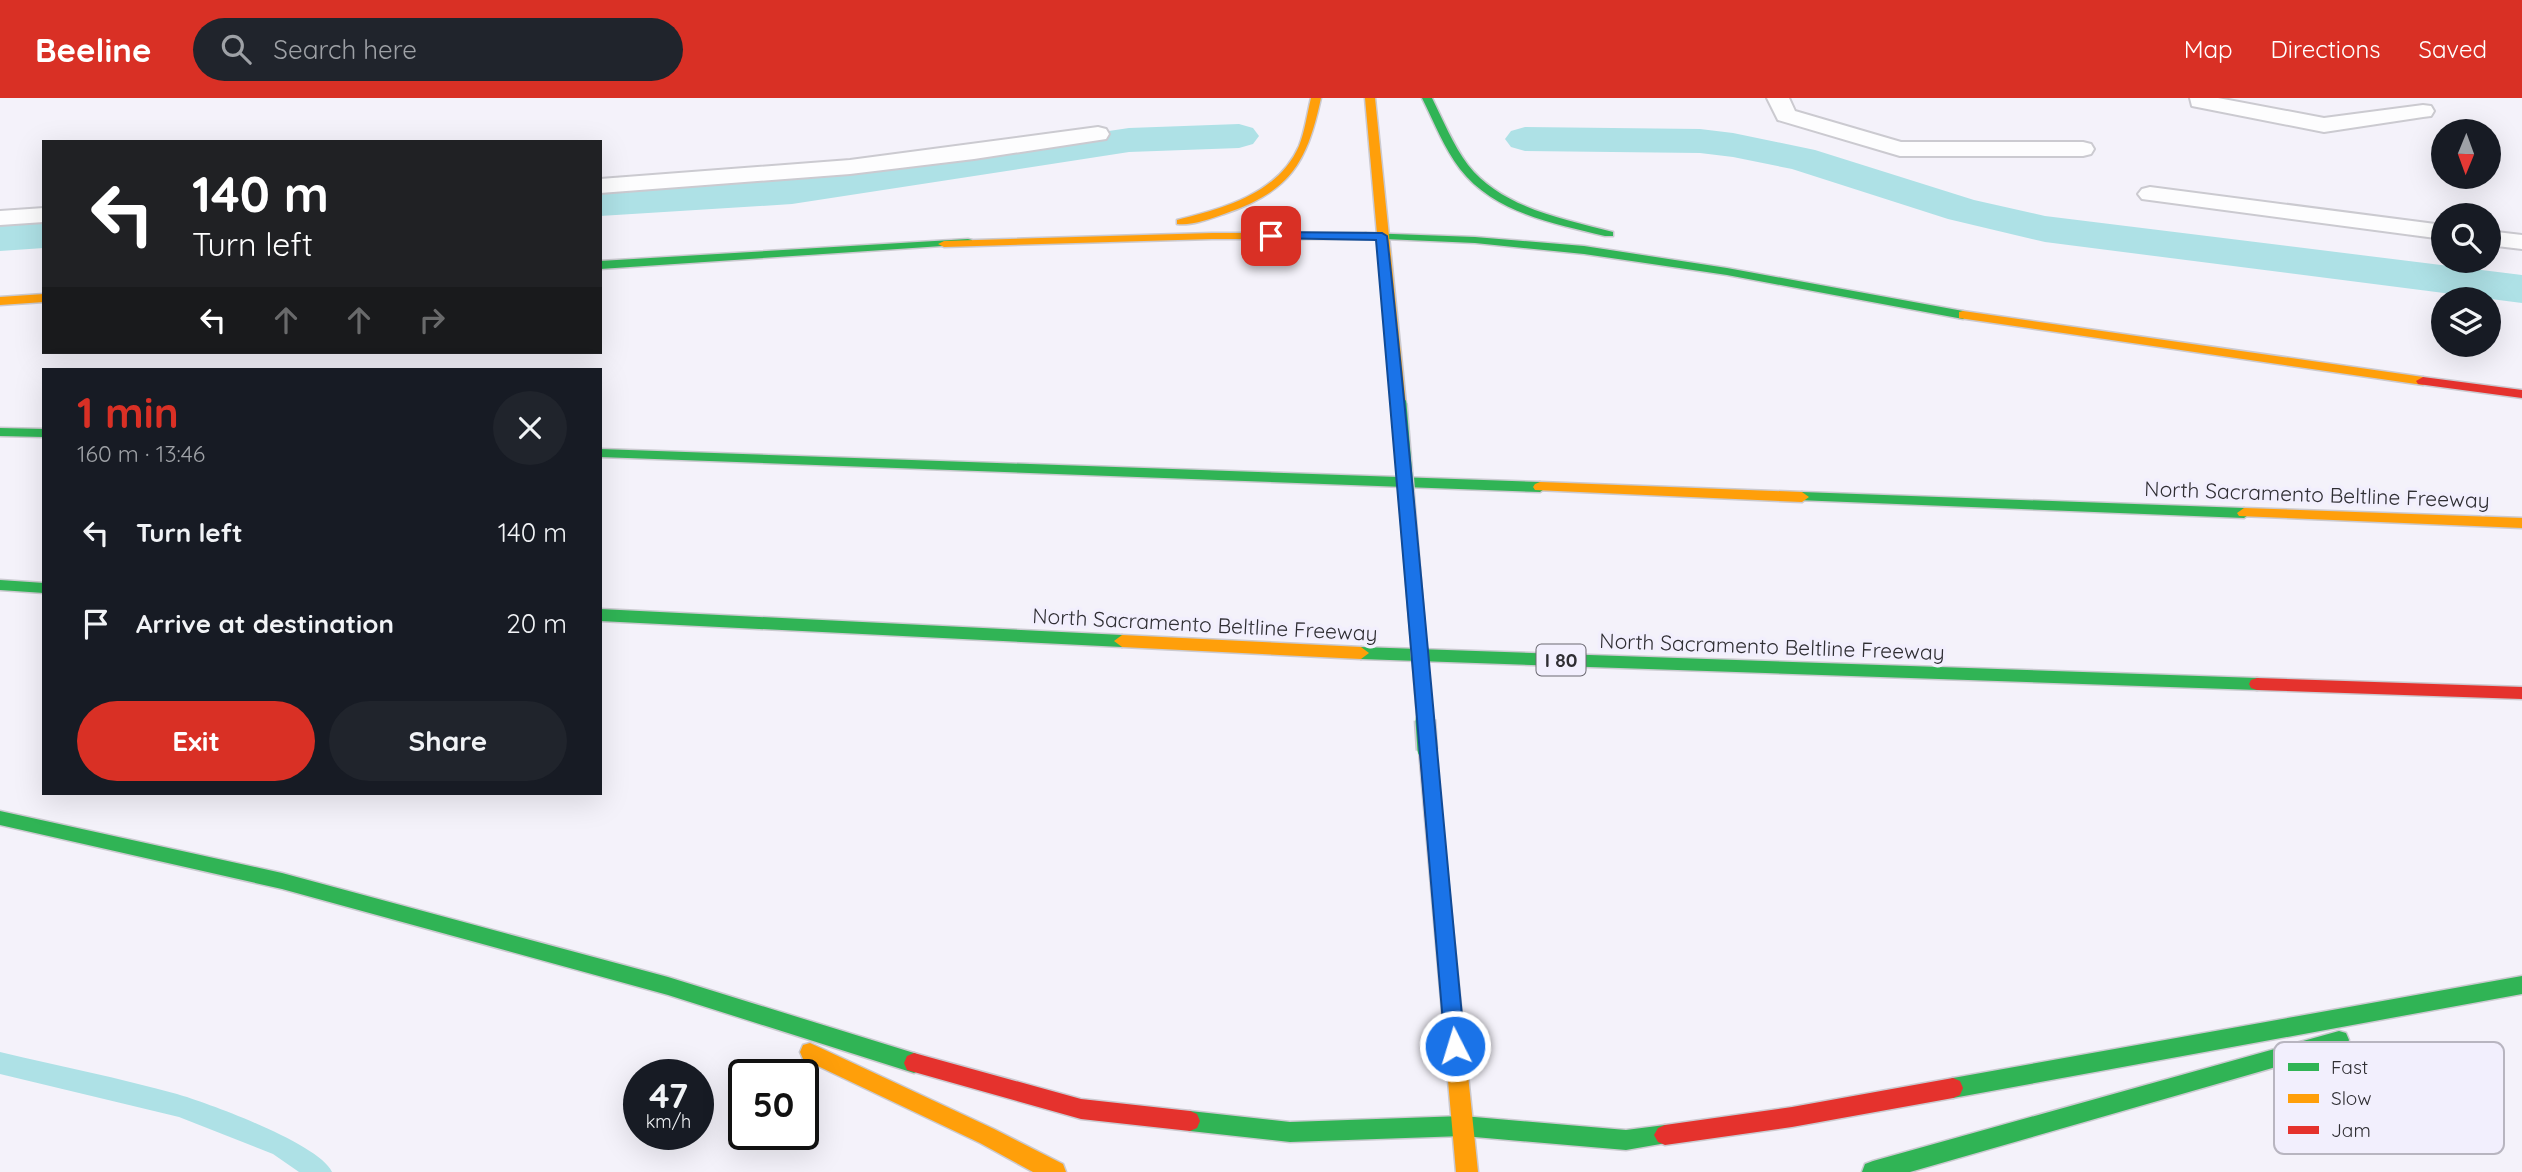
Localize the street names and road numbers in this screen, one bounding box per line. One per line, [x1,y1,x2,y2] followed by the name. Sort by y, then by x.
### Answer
[2144,475,2490,513] street label: North Sacramento Beltline Freeway
[1032,602,1378,646] street label: North Sacramento Beltline Freeway
[1599,627,1945,665] street label: North Sacramento Beltline Freeway
[1536,645,1586,676] road number: I 80

